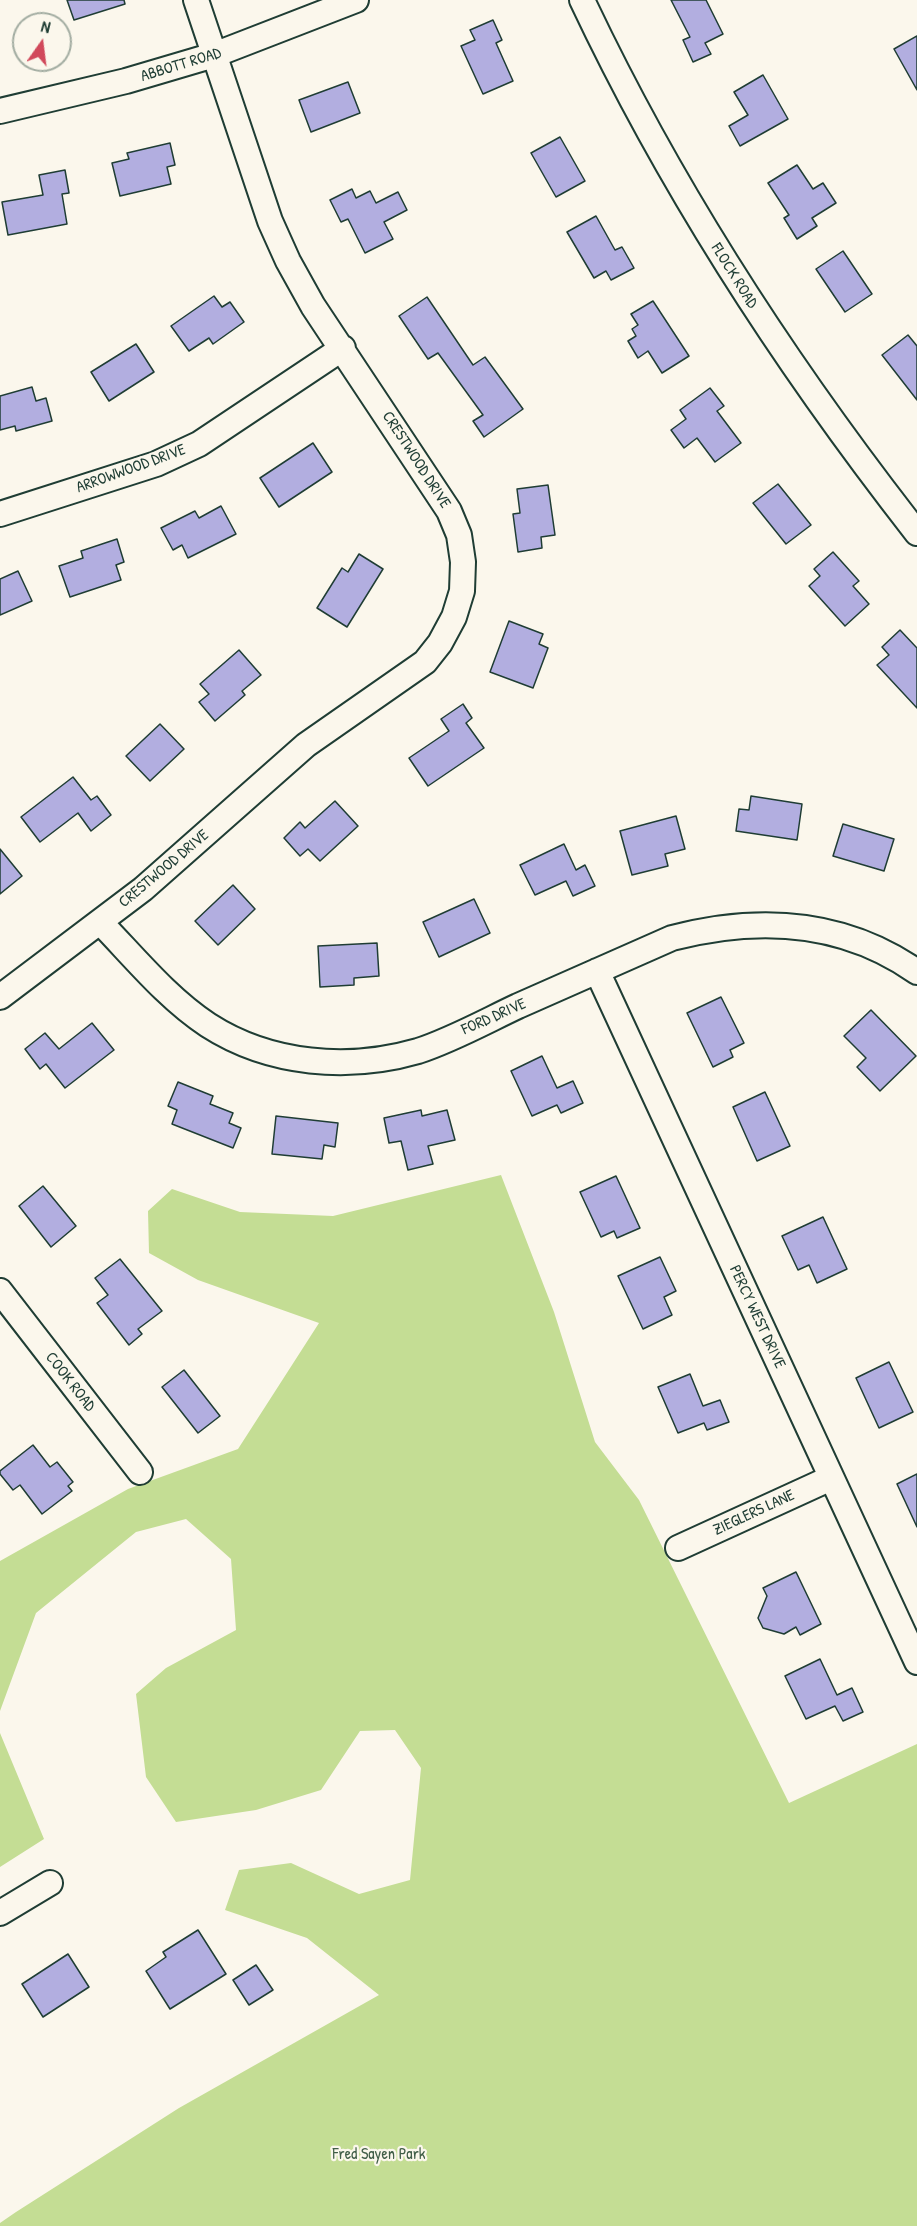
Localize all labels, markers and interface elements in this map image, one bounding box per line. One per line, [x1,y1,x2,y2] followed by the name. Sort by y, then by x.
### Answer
[12,12,72,72] north arrow
[39,15,53,38] text: N
[138,44,224,86] street label: ABBOTT ROAD
[706,240,762,312] street label: FLOCK ROAD
[378,408,454,512] street label: CRESTWOOD DRIVE
[74,440,188,498] street label: ARROWWOOD DRIVE
[115,826,213,912] street label: CRESTWOOD DRIVE
[459,994,529,1040] street label: FORD DRIVE
[725,1262,789,1372] street label: PERCY WEST DRIVE
[41,1348,99,1416] street label: COOK ROAD
[710,1486,798,1540] street label: ZIEGLERS LANE
[333,2145,425,2165] park label: Fred Sayen Park

